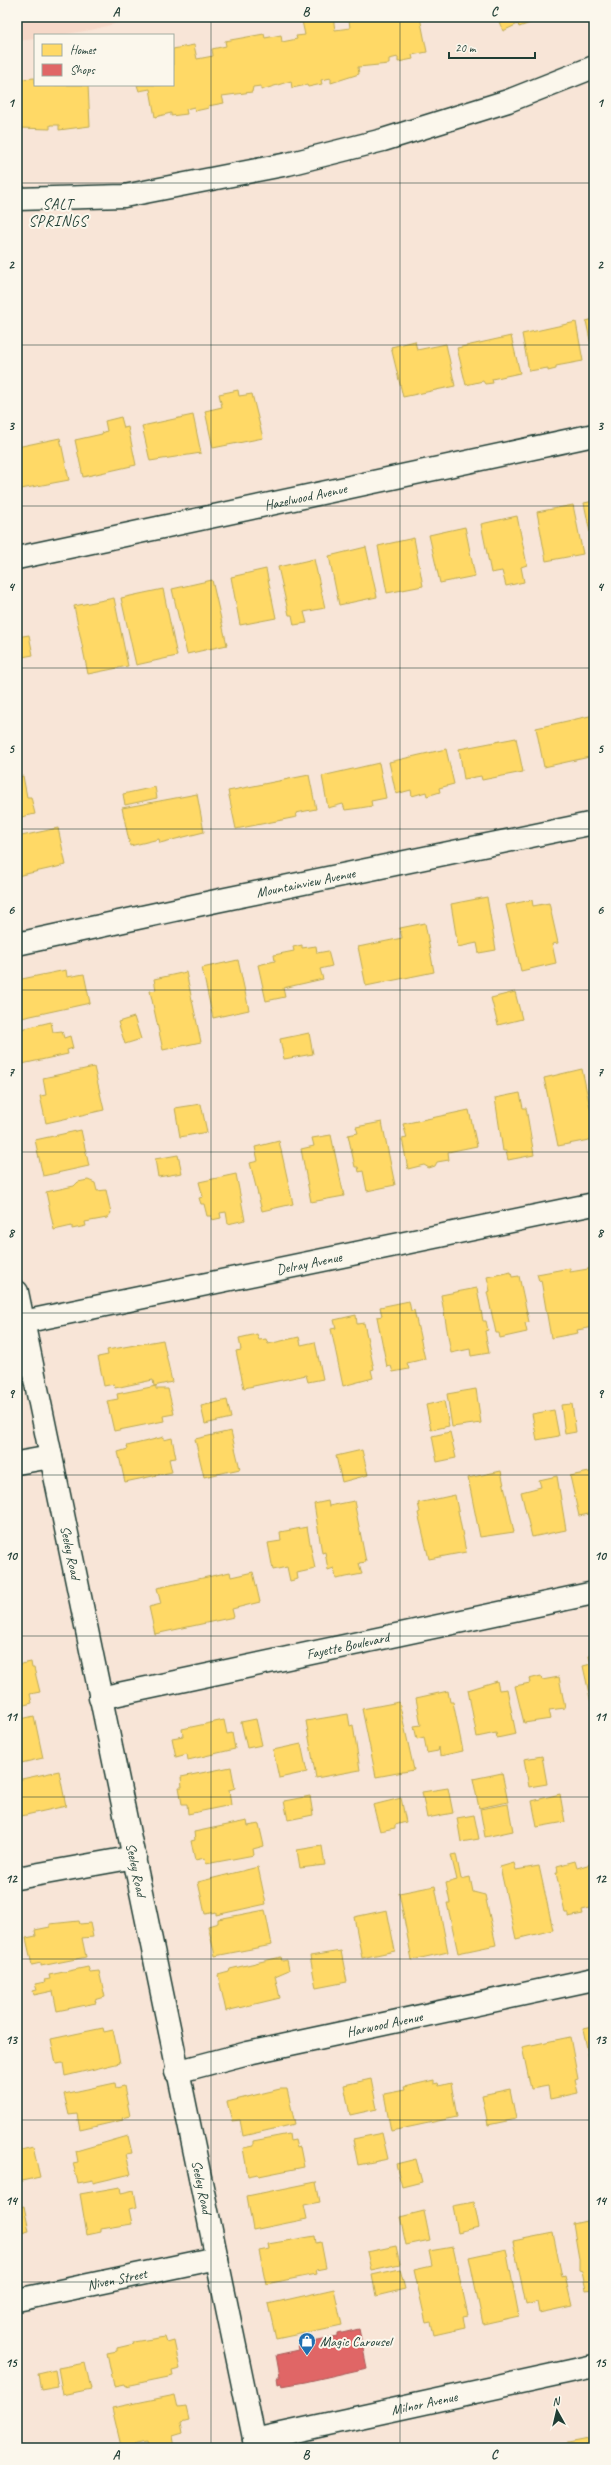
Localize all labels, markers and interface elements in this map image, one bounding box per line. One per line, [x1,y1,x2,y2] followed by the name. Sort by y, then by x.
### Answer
[113,4,121,20] text: A
[303,4,311,20] text: B
[491,4,499,20] text: C
[34,34,174,86] legend
[449,34,535,60] scale bar
[455,40,477,56] text: 20 m
[70,42,97,58] text: Homes
[70,62,95,78] text: Shops
[8,95,16,111] text: 1
[597,95,605,111] text: 1
[29,195,89,231] district label: SALT SPRINGS
[8,257,15,273] text: 2
[597,257,604,273] text: 2
[8,418,15,434] text: 3
[597,418,604,434] text: 3
[263,480,350,514] street label: Hazelwood Avenue
[8,579,16,595] text: 4
[597,579,605,595] text: 4
[8,741,15,757] text: 5
[597,741,604,757] text: 5
[255,864,358,902] street label: Mountainview Avenue
[8,902,15,918] text: 6
[597,902,604,918] text: 6
[8,1064,15,1080] text: 7
[597,1064,604,1080] text: 7
[8,1225,16,1241] text: 8
[597,1225,605,1241] text: 8
[275,1248,345,1278] street label: Delray Avenue
[8,1386,15,1402] text: 9
[597,1386,604,1402] text: 9
[57,1524,85,1583] street label: Seeley Road
[5,1548,18,1564] text: 10
[594,1548,607,1564] text: 10
[305,1628,393,1663] street label: Fayette Boulevard
[5,1709,19,1725] text: 11
[594,1709,608,1725] text: 11
[122,1842,150,1901] street label: Seeley Road
[5,1871,18,1887] text: 12
[594,1871,607,1887] text: 12
[345,2008,426,2041] street label: Harwood Avenue
[5,2032,18,2048] text: 13
[594,2032,607,2048] text: 13
[188,2159,216,2218] street label: Seeley Road
[5,2193,19,2209] text: 14
[594,2193,608,2209] text: 14
[86,2265,150,2294] street label: Niven Street
[297,2331,317,2356] shop icon: Magic Carousel
[320,2333,394,2350] place label: Magic Carousel
[5,2355,18,2371] text: 15
[594,2355,607,2371] text: 15
[390,2388,460,2419] street label: Milnor Avenue
[537,2391,577,2431] north arrow
[551,2393,562,2409] text: N
[113,2447,121,2463] text: A
[303,2447,311,2463] text: B
[491,2447,499,2463] text: C

